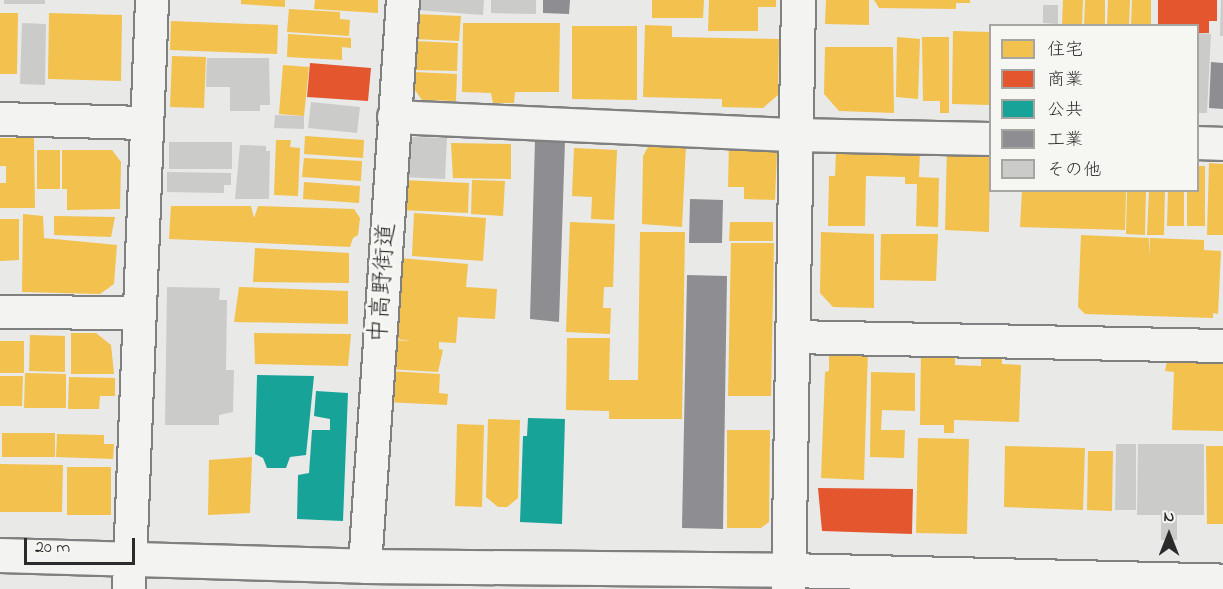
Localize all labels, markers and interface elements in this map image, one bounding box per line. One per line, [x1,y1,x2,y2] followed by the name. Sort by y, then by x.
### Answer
[989,24,1199,192] legend
[1047,38,1083,64] text: 住宅
[1047,68,1083,94] text: 商業
[1047,98,1083,124] text: 公共
[1047,128,1083,154] text: 工業
[1047,158,1101,184] text: その他
[365,222,403,344] street label: 中高野街道
[1139,505,1199,565] north arrow
[1164,505,1174,529] text: N
[27,526,138,564] scale bar
[35,535,70,561] text: 20 m

